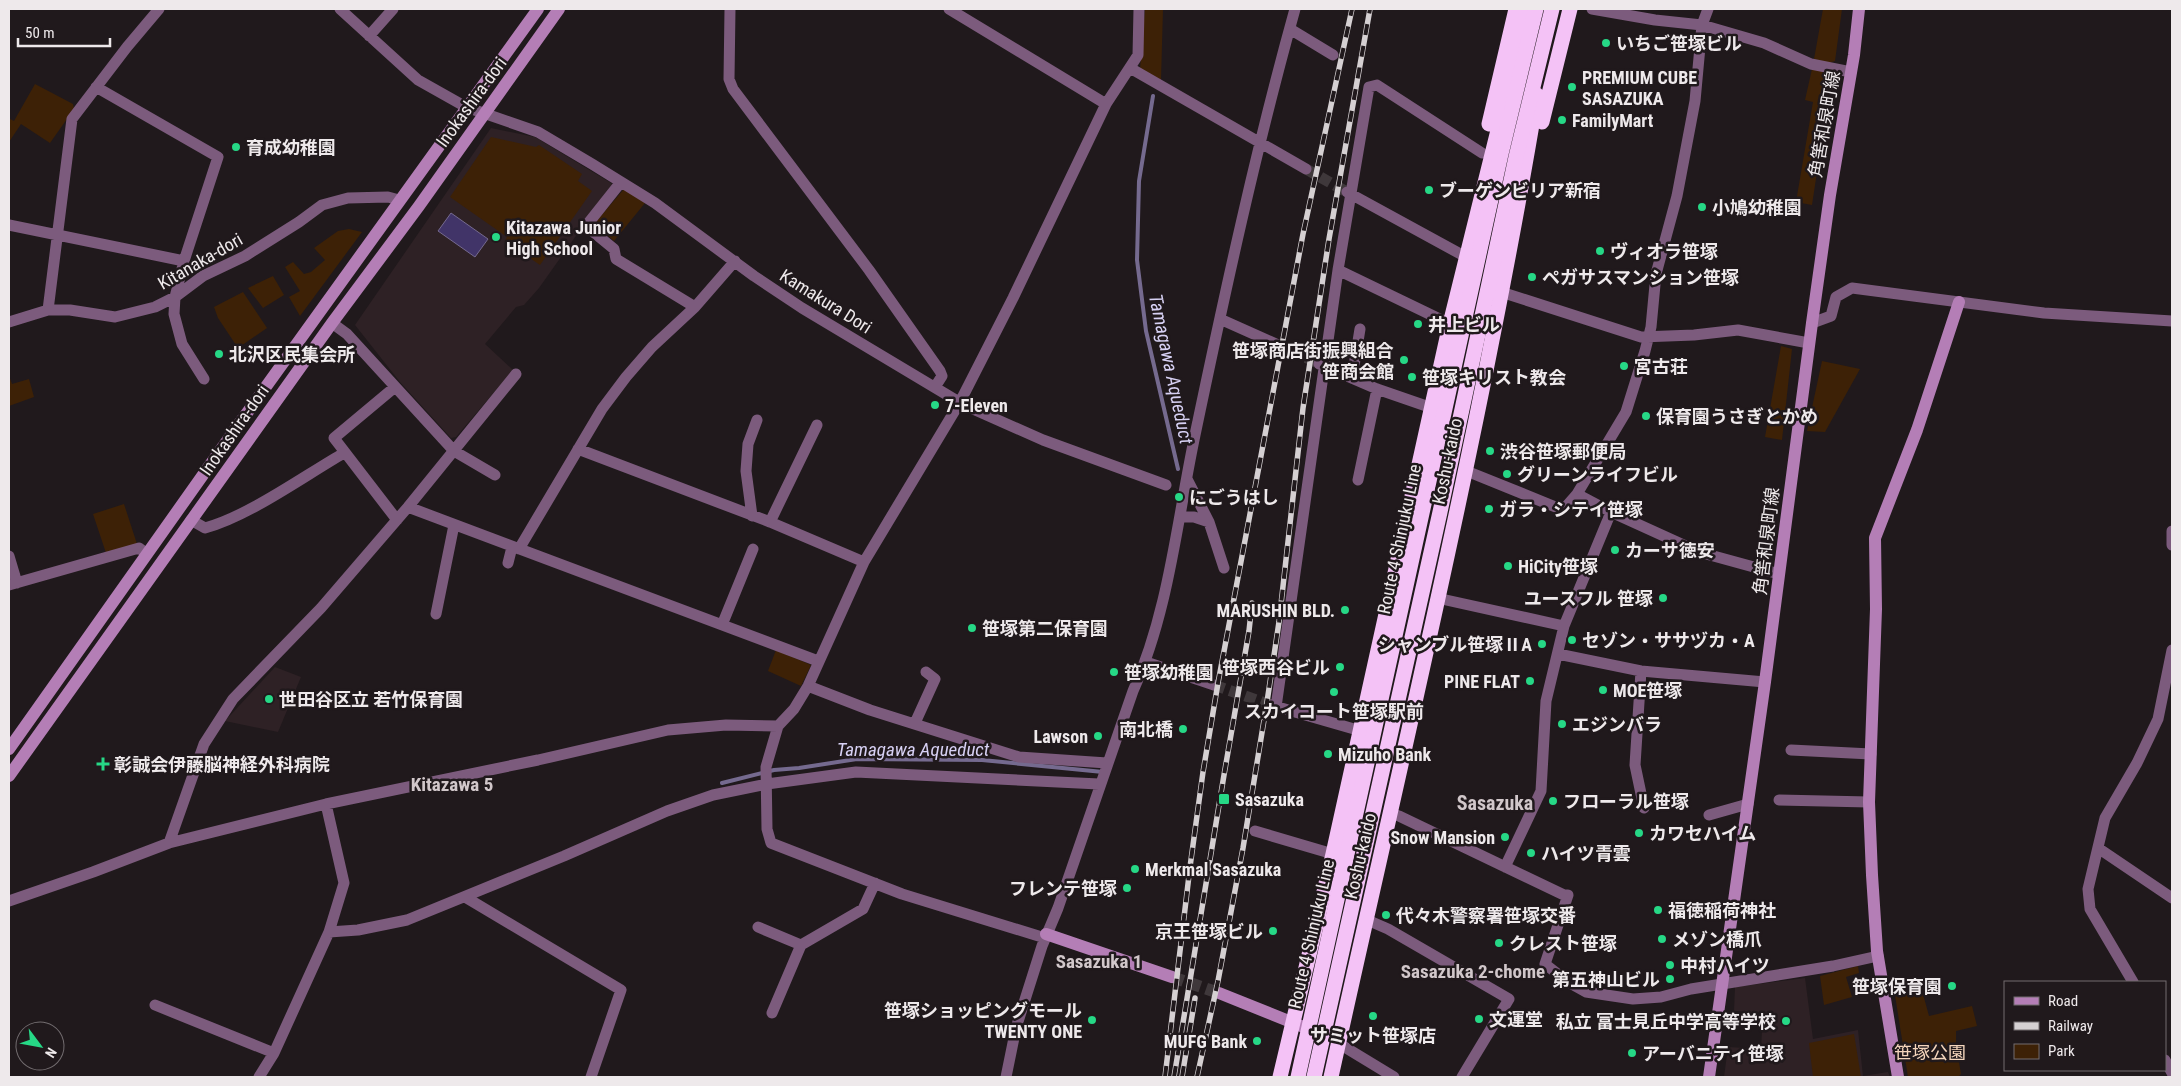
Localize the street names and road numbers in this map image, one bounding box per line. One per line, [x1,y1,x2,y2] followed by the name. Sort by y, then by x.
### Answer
[431,53,511,151] street label: Inokashira-dori
[1804,69,1844,179] street label: 角筈和泉町線
[154,228,246,294] street label: Kitanaka-dori
[776,264,876,338] street label: Kamakura Dori
[195,381,273,479] street label: Inokashira-dori
[1428,416,1466,506] street label: Koshu-kaido
[1373,462,1425,616] street label: Route 4 Shinjuku Line
[1749,486,1783,596] street label: 角筈和泉町線
[1340,811,1380,901] street label: Koshu-kaido
[1284,857,1338,1011] street label: Route 4 Shinjuku Line

